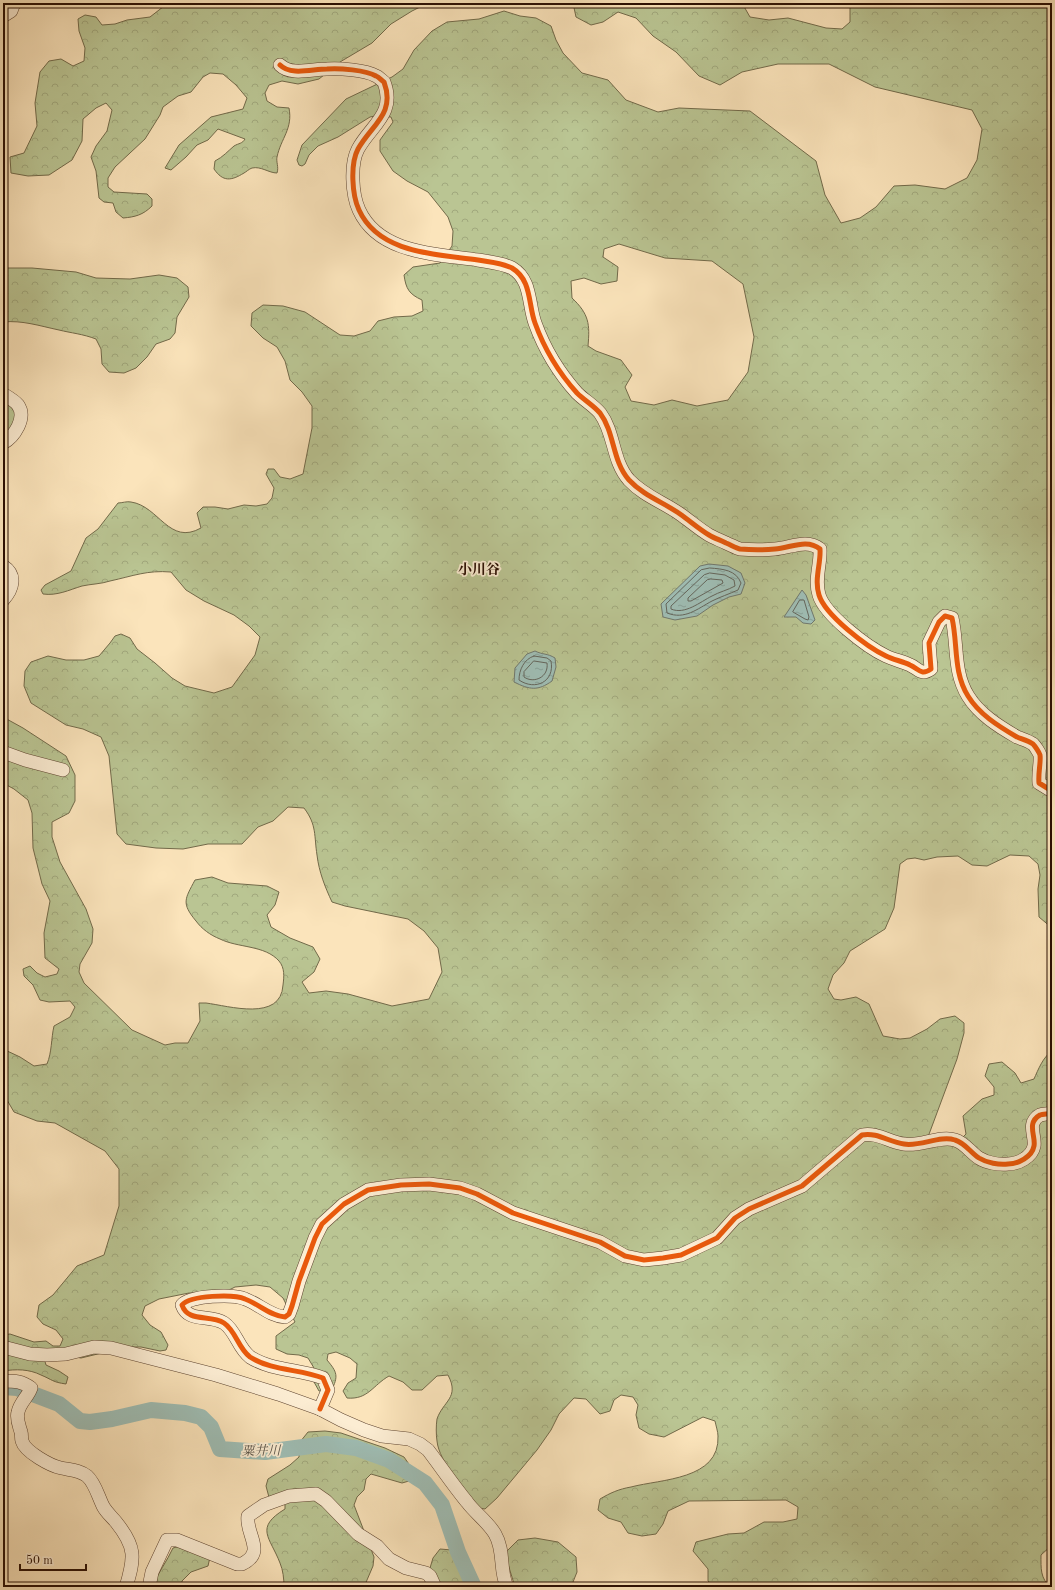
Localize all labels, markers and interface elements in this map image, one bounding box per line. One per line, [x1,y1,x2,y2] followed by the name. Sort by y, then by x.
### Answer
[458,562,500,577] district label: 小川谷
[241,1444,283,1458] water label: 粟井川
[20,1546,86,1572] scale bar
[26,1554,53,1567] text: 50 m

